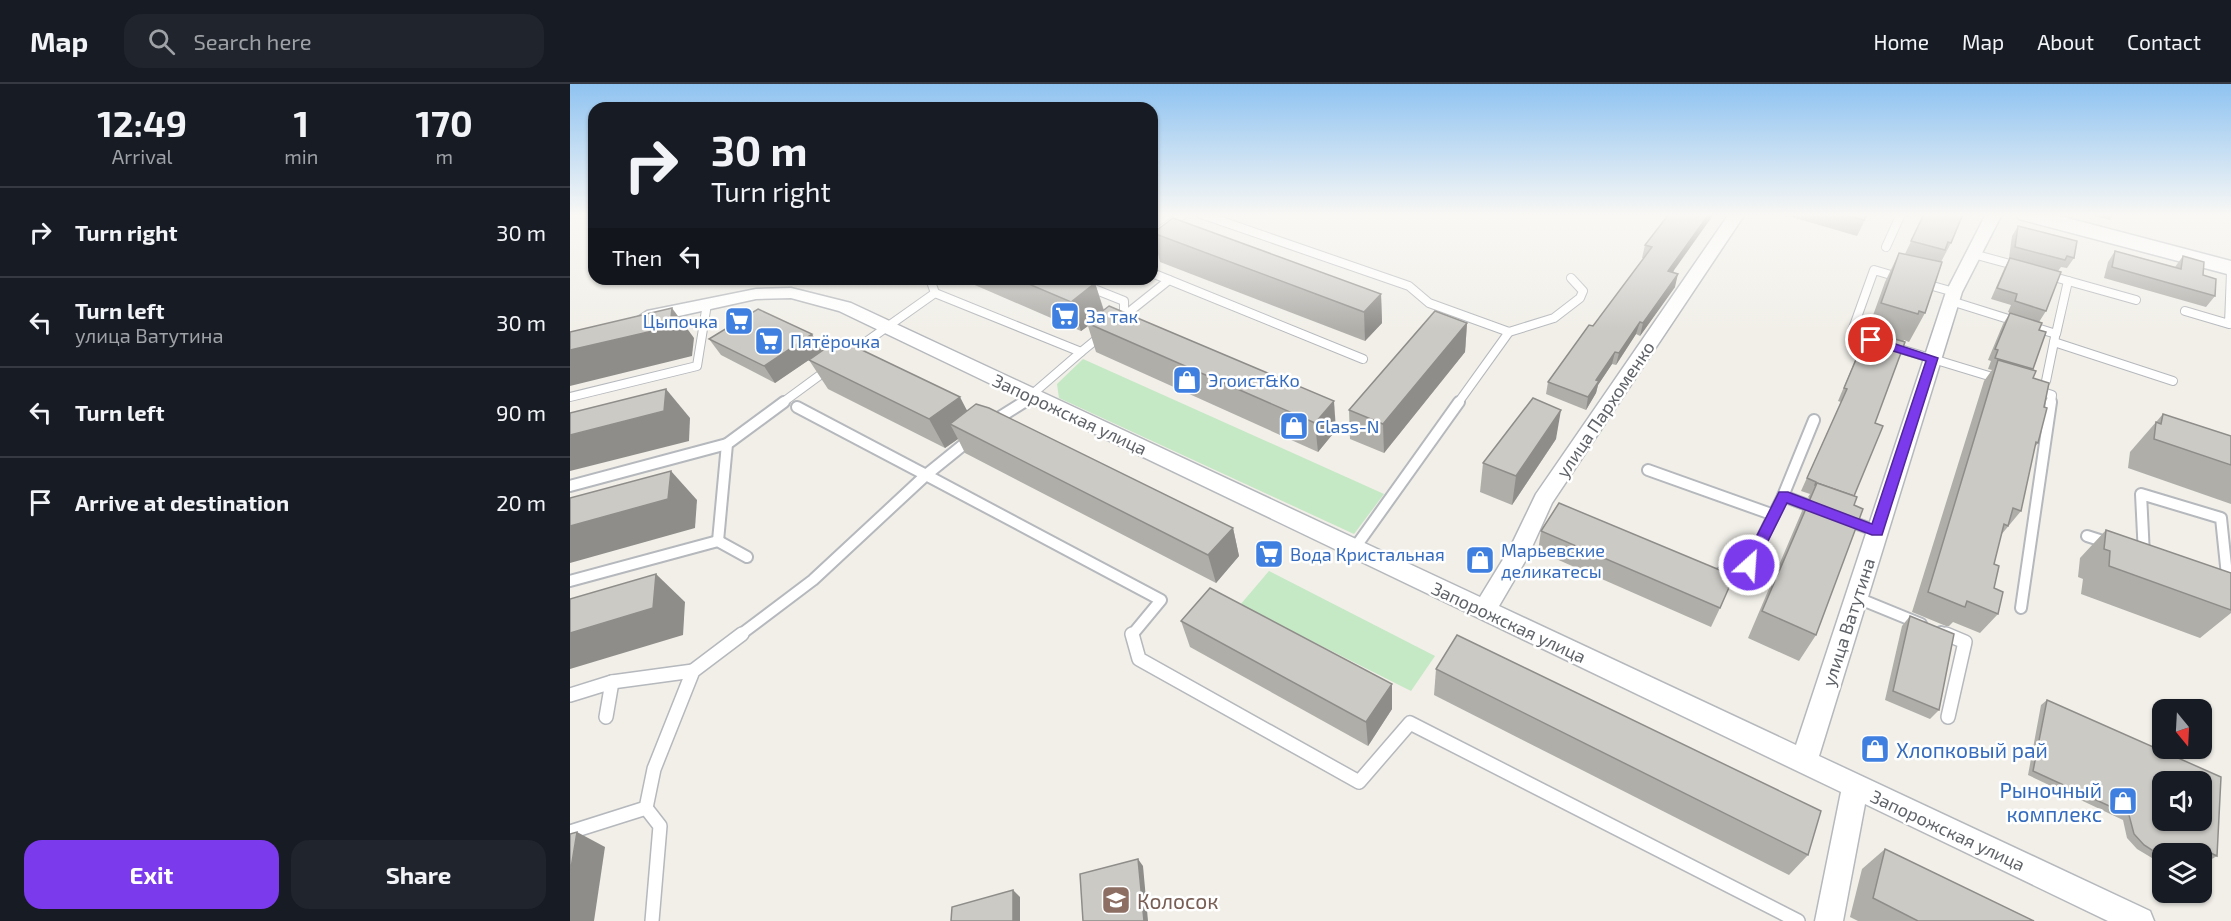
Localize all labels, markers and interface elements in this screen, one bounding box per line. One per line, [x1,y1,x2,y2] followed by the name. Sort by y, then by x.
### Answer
[124,14,544,68] search box
[30,24,88,58] text: Map
[145,25,178,58] icon: search
[193,28,312,54] text: Search here
[1873,29,1929,54] text: Home
[1962,29,2004,54] text: Map
[2037,29,2094,54] text: About
[2127,29,2201,54] text: Contact
[97,101,187,144] text: 12:49
[294,101,309,144] text: 1
[416,101,473,144] text: 170
[711,124,807,174] text: 30 m
[612,126,690,204] icon: right
[112,144,173,168] text: Arrival
[284,144,318,168] text: min
[435,144,453,168] text: m
[711,175,831,207] text: Turn right
[24,216,57,249] icon: right
[75,219,177,245] text: Turn right
[496,219,546,245] text: 30 m
[674,240,707,273] icon: left
[612,244,662,270] text: Then
[75,297,164,323] text: Turn left
[1049,300,1081,332] supermarket icon: За так
[723,305,755,337] supermarket icon: Цыпочка
[1086,305,1139,327] place label: За так
[24,306,57,339] icon: left
[496,309,546,335] text: 30 m
[643,310,718,332] place label: Цыпочка
[1845,314,1896,365] pin
[75,323,223,347] text: улица Ватутина
[1854,323,1887,356] icon: arrive
[753,325,785,357] supermarket icon: Пятёрочка
[790,330,880,352] place label: Пятёрочка
[1551,337,1659,481] street label: улица Пархоменко
[1171,364,1203,396] shop icon: Эгоист&Kо
[989,369,1151,459] street label: Запорожская улица
[1208,369,1300,391] place label: Эгоист&Kо
[24,396,57,429] icon: left
[75,399,164,425] text: Turn left
[496,399,546,425] text: 90 m
[1278,410,1310,442] shop icon: Class-N
[1315,415,1380,437] place label: Class-N
[24,486,57,519] icon: arrive
[75,489,289,515] text: Arrive at destination
[496,489,546,515] text: 20 m
[1717,533,1781,597] position arrow
[1253,538,1285,570] supermarket icon: Вода Кристальная
[1501,539,1605,582] place label: Марьевские деликатесы
[1290,543,1445,565] place label: Вода Кристальная
[1464,544,1496,576] shop icon: Марьевские деликатесы
[1817,555,1879,689] street label: улица Ватутина
[1428,577,1590,667] street label: Запорожская улица
[2152,699,2212,759] north arrow
[2152,699,2212,903] map controls
[1859,733,1891,765] shop icon: Хлопковый рай
[1896,737,2048,762] place label: Хлопковый рай
[2152,771,2212,831] button: sound
[1999,777,2102,826] place label: Рыночный комплекс
[1867,785,2029,875] street label: Запорожская улица
[2107,785,2139,817] shop icon: Рыночный комплекс
[24,840,279,909] button: Exit
[291,840,546,909] button: Share
[2152,843,2212,903] button: layers
[1100,884,1132,916] school or university icon: Колосок
[1137,888,1218,913] place label: Колосок

